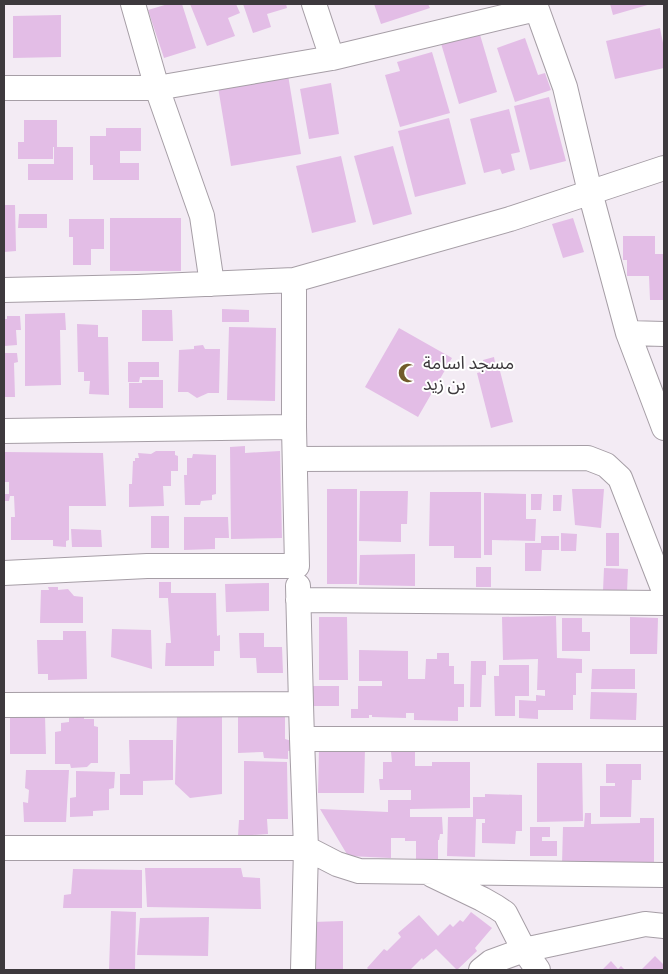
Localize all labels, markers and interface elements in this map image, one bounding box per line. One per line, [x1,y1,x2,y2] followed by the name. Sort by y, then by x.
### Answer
[423,351,514,397] place label: مسجد اسامة بن زيد
[397,362,419,384] mosque icon: مسجد اسامة بن زيد

